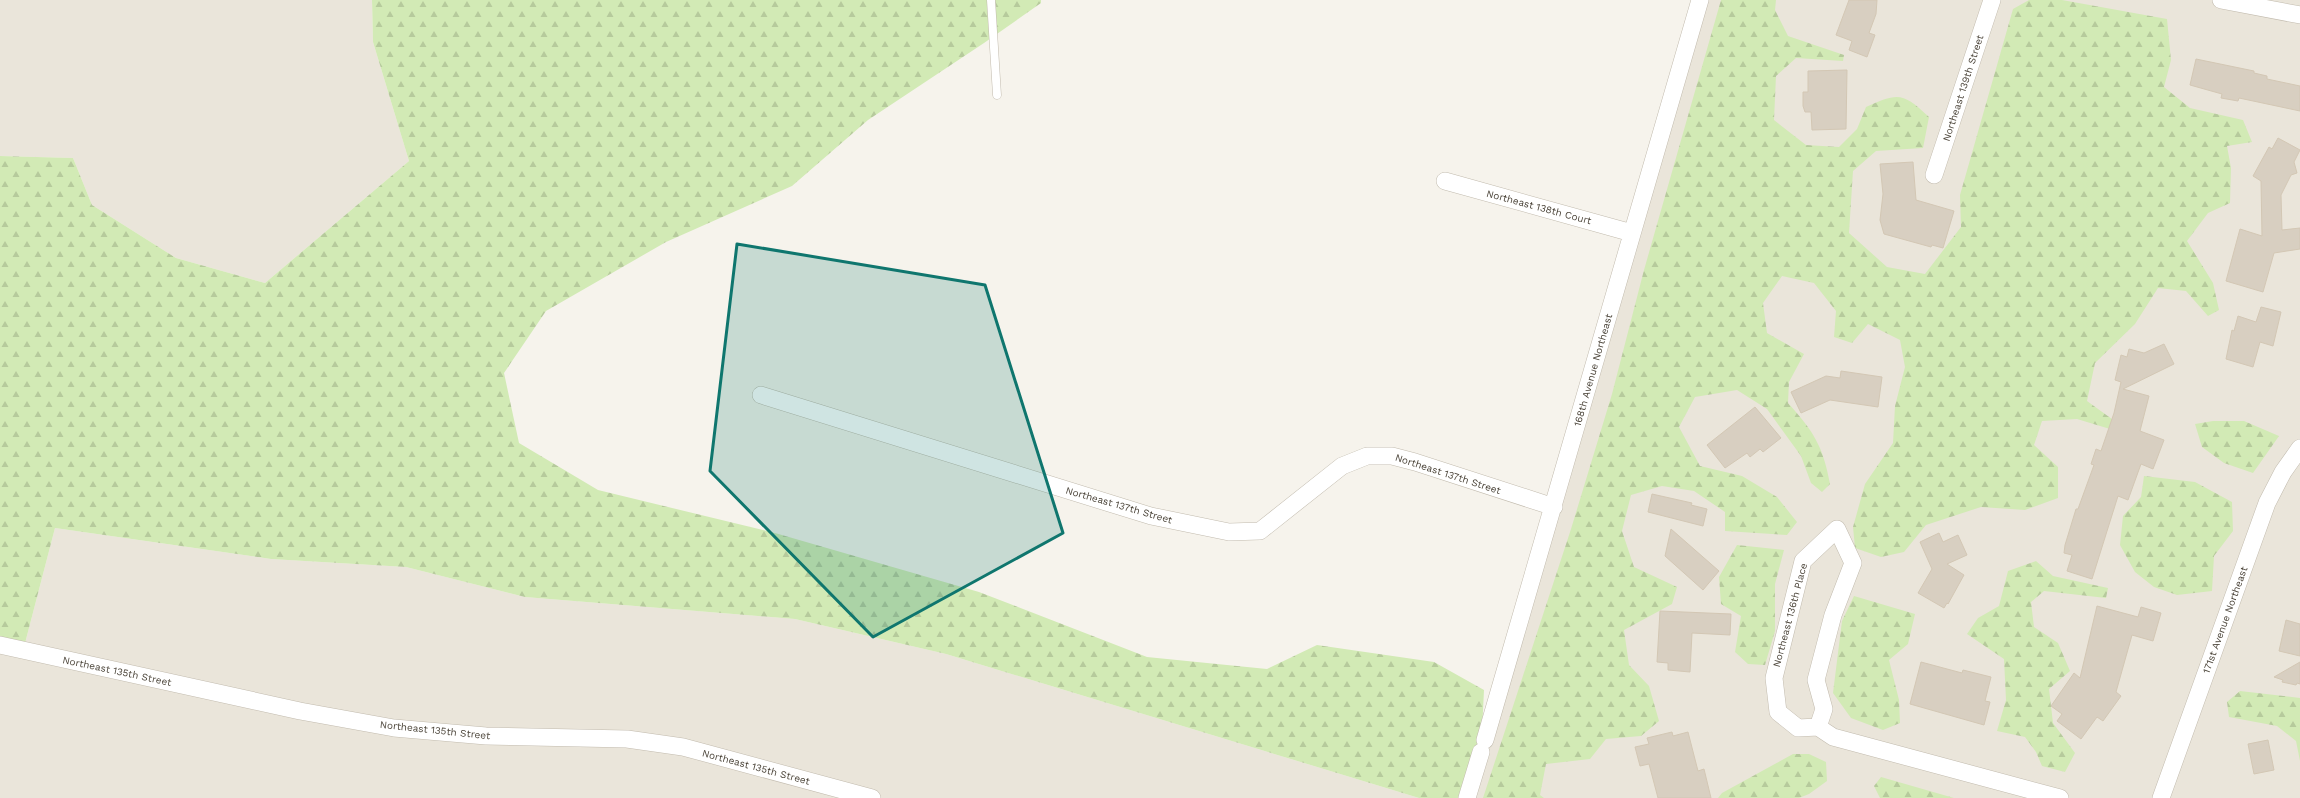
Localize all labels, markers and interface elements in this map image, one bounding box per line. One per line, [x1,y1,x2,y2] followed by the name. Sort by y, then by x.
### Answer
[1941,33,1986,143] street label: Northeast 139th Street
[1485,188,1593,227] street label: Northeast 138th Court
[1572,312,1615,428] street label: 168th Avenue Northeast
[1394,452,1503,497] street label: Northeast 137th Street
[1064,485,1174,526] street label: Northeast 137th Street
[1771,562,1809,668] street label: Northeast 136th Place
[2201,564,2250,675] street label: 171st Avenue Northeast
[62,654,173,688] street label: Northeast 135th Street
[379,719,492,741] street label: Northeast 135th Street
[701,747,812,787] street label: Northeast 135th Street

